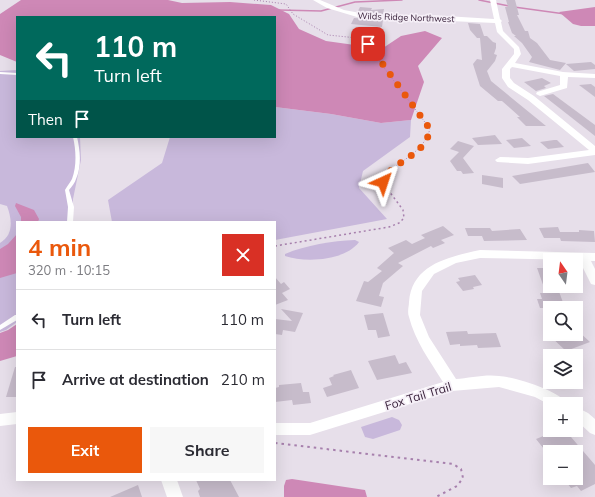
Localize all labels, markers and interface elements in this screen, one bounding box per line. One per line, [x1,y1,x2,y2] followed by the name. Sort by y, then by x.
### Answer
[357,10,455,24] street label: Wilds Ridge Northwest
[351,27,385,61] pin
[94,29,177,64] text: 110 m
[28,32,80,84] icon: left
[357,33,379,55] icon: arrive
[94,64,162,87] text: Turn left
[71,108,93,130] icon: arrive
[28,110,63,129] text: Then
[362,161,404,203] position arrow
[28,232,91,262] text: 4 min
[222,234,264,276] button: close
[543,253,583,293] north arrow
[543,253,583,485] map controls
[28,262,110,278] text: 320 m · 10:15
[543,301,583,341] button: search
[28,309,50,331] icon: left
[62,310,121,329] text: Turn left
[220,310,264,329] text: 110 m
[543,349,583,389] button: layers
[28,369,50,391] icon: arrive
[62,370,209,389] text: Arrive at destination
[221,370,265,389] text: 210 m
[383,379,453,413] street label: Fox Tail Trail
[543,397,583,437] button: +
[28,427,142,473] button: Exit
[150,427,264,473] button: Share
[543,445,583,485] button: −

